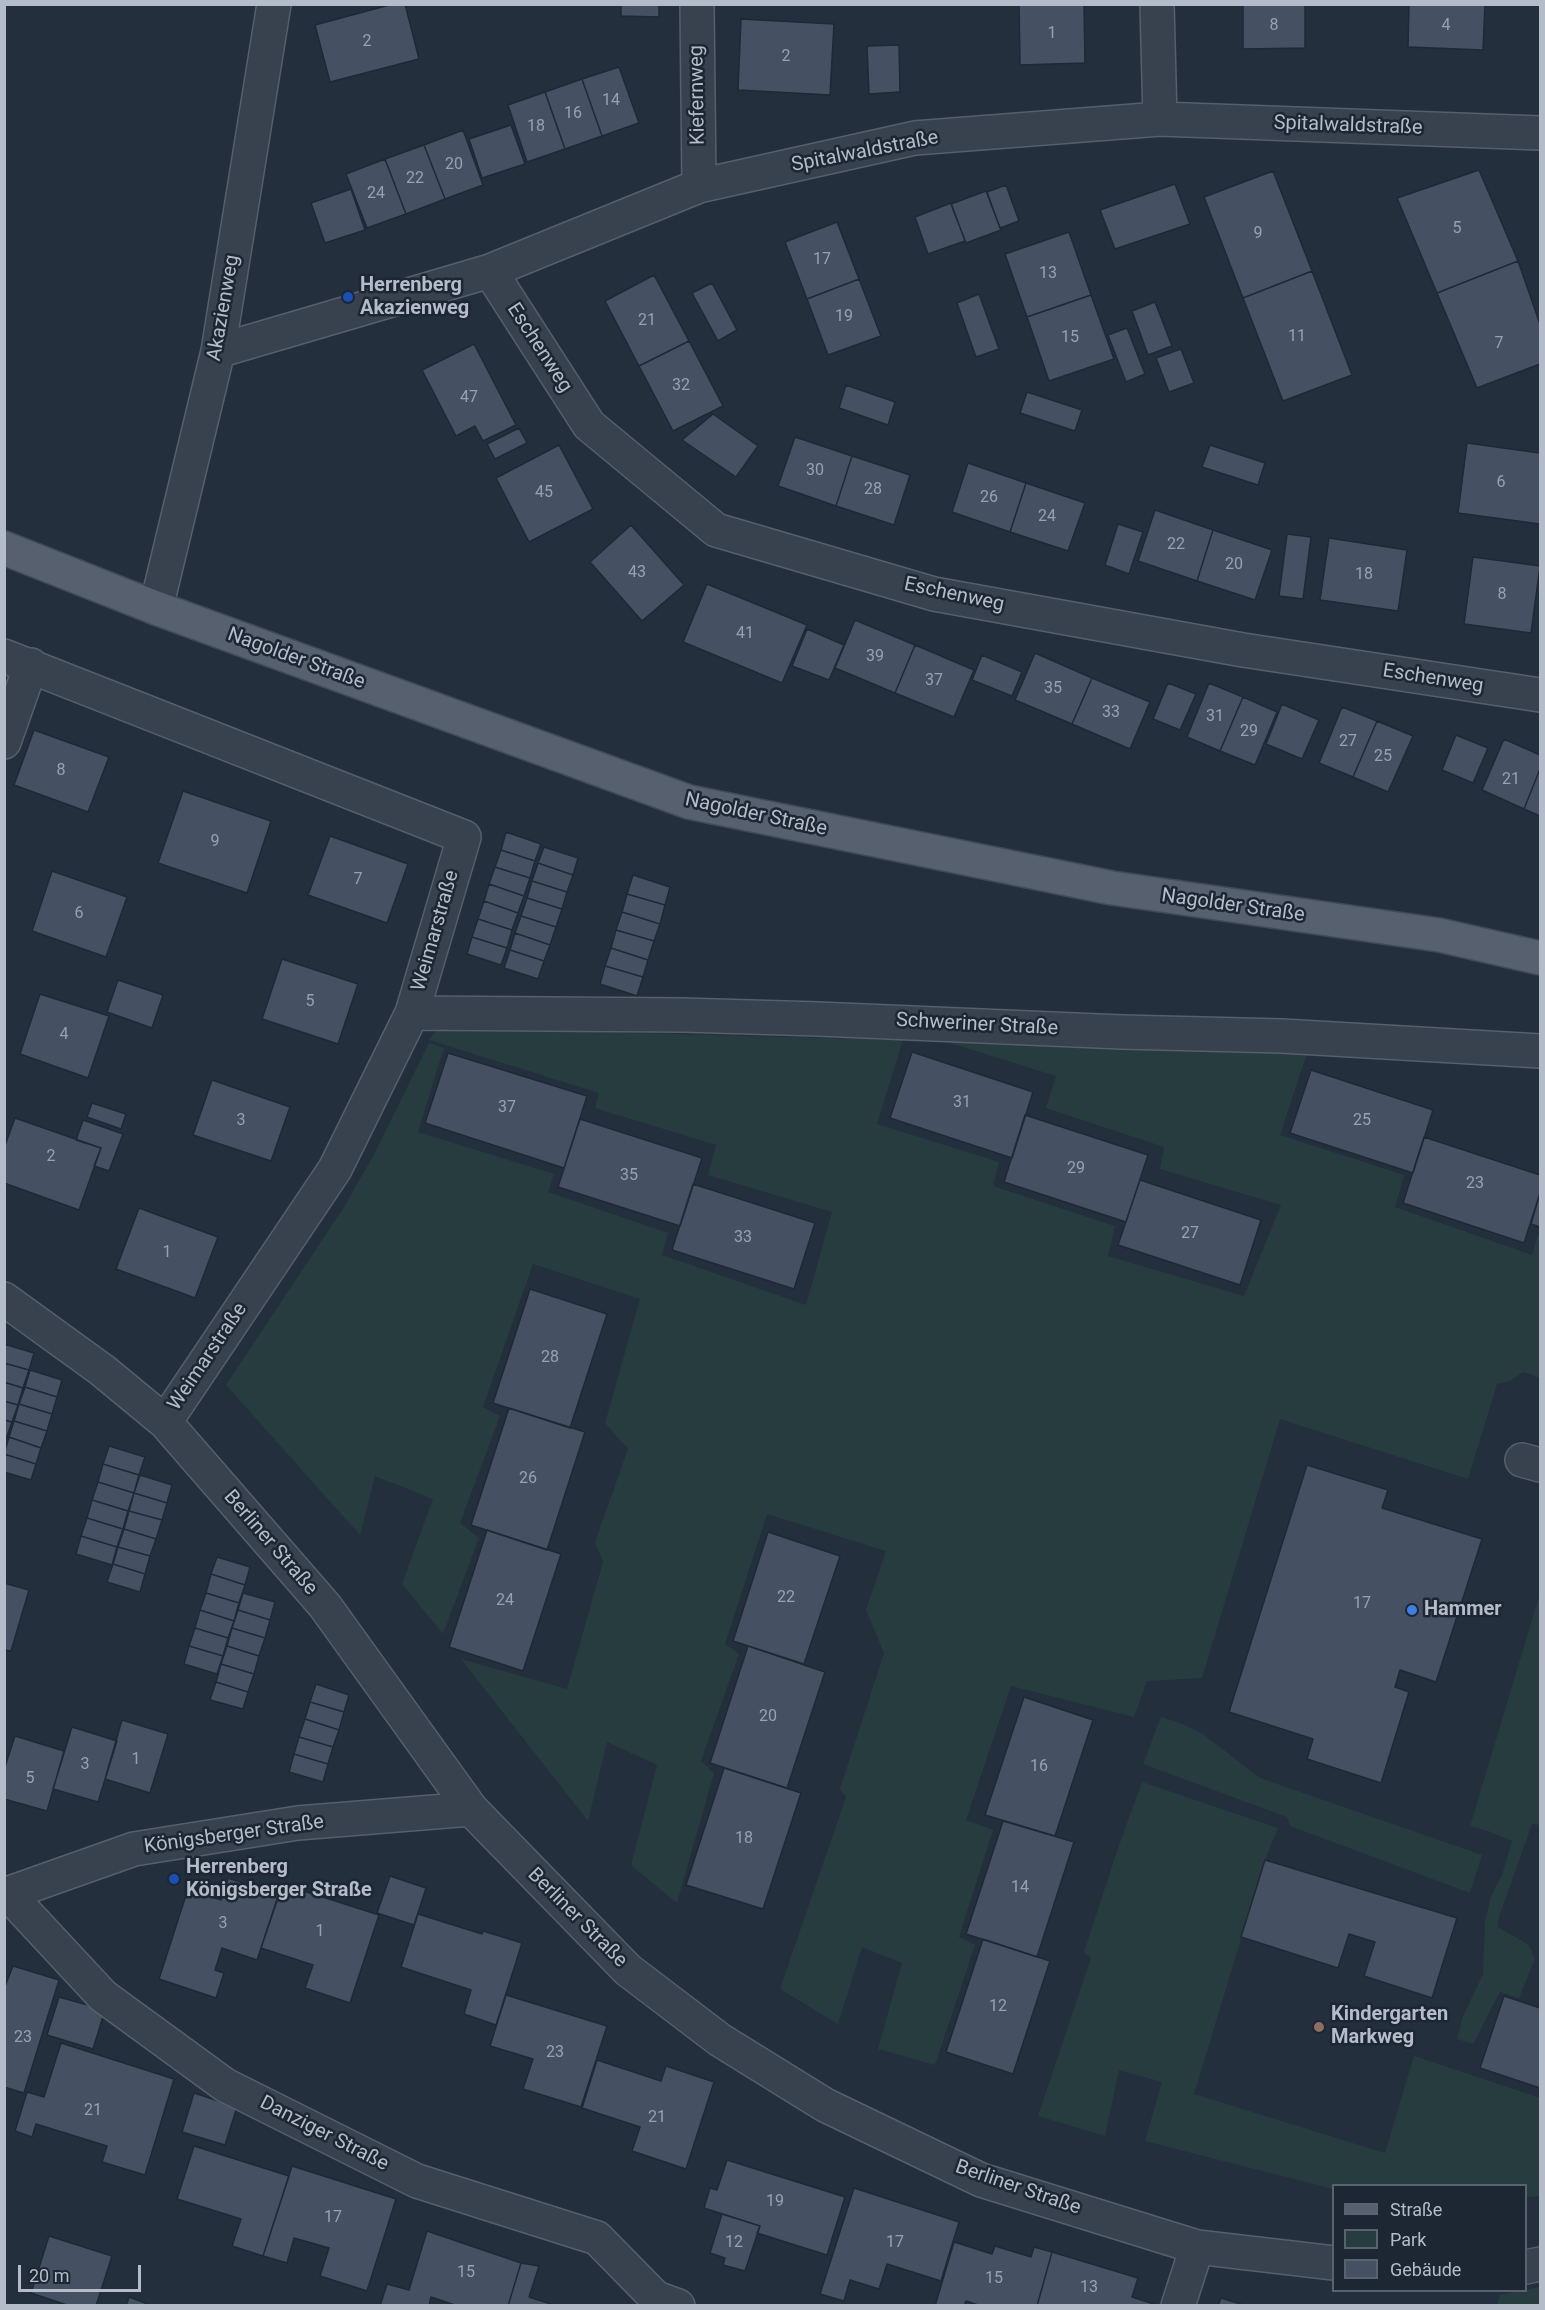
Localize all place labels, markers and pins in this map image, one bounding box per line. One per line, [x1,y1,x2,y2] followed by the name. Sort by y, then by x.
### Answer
[360,274,469,321] place label: Herrenberg Akazienweg
[341,290,355,304] marker: Herrenberg Akazienweg
[1424,1598,1502,1622] place label: Hammer
[1405,1603,1419,1617] marker: Hammer
[186,1856,372,1903] place label: Herrenberg Königsberger Straße
[167,1872,181,1886] marker: Herrenberg Königsberger Straße
[1331,2003,1448,2050] place label: Kindergarten Markweg
[1312,2020,1326,2034] marker: Kindergarten Markweg

